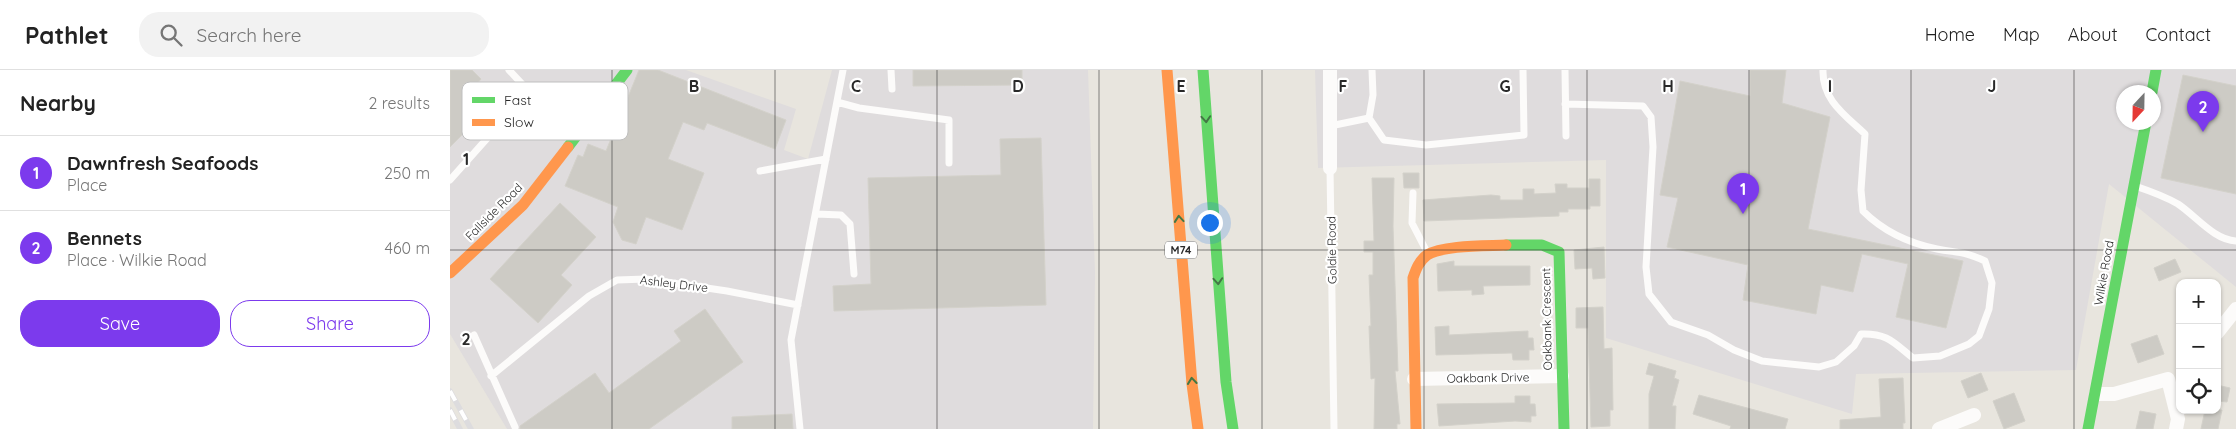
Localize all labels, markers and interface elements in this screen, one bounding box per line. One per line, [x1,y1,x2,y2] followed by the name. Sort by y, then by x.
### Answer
[139,12,489,57] search box
[25,20,109,50] text: Pathlet
[157,21,185,49] icon: search
[197,23,301,47] text: Search here
[1925,23,1975,46] text: Home
[2003,23,2040,46] text: Map
[2068,23,2118,46] text: About
[2146,23,2211,46] text: Contact
[689,76,699,96] text: B
[851,76,861,96] text: C
[1012,76,1024,96] text: D
[1176,76,1186,96] text: E
[1339,76,1348,96] text: F
[1499,76,1511,96] text: G
[1662,76,1674,96] text: H
[1828,76,1832,96] text: I
[1988,76,1996,96] text: J
[462,82,628,140] legend
[2116,85,2161,130] north arrow
[20,90,96,116] text: Nearby
[504,91,532,109] text: Fast
[2187,91,2219,132] pin: 2
[368,93,430,113] text: 2 results
[504,113,534,131] text: Slow
[1200,115,1211,123] one-way arrow
[463,149,469,169] text: 1
[67,151,258,175] text: Dawnfresh Seafoods
[33,163,39,183] text: 1
[384,163,430,183] text: 250 m
[1727,173,1759,214] pin: 1
[67,175,107,195] text: Place
[462,180,525,243] street label: Fallside Road
[1197,210,1223,236] your location
[1174,214,1185,222] one-way arrow
[1323,216,1340,284] street label: Goldie Road
[67,226,142,250] text: Bennets
[31,238,41,258] text: 2
[384,238,430,258] text: 460 m
[2090,239,2117,307] street label: Wilkie Road
[1165,242,1197,258] road number: M74
[67,250,207,270] text: Place · Wilkie Road
[1538,268,1555,370] street label: Oakbank Crescent
[639,272,709,295] street label: Ashley Drive
[1213,277,1224,285] one-way arrow
[2176,279,2221,414] map controls
[2176,279,2221,324] button: +
[20,300,220,347] button: Save
[230,300,430,347] button: Share
[2176,324,2221,369] button: −
[461,329,471,349] text: 2
[1446,369,1530,386] street label: Oakbank Drive
[2176,369,2221,414] button: locate
[1187,376,1198,384] one-way arrow

